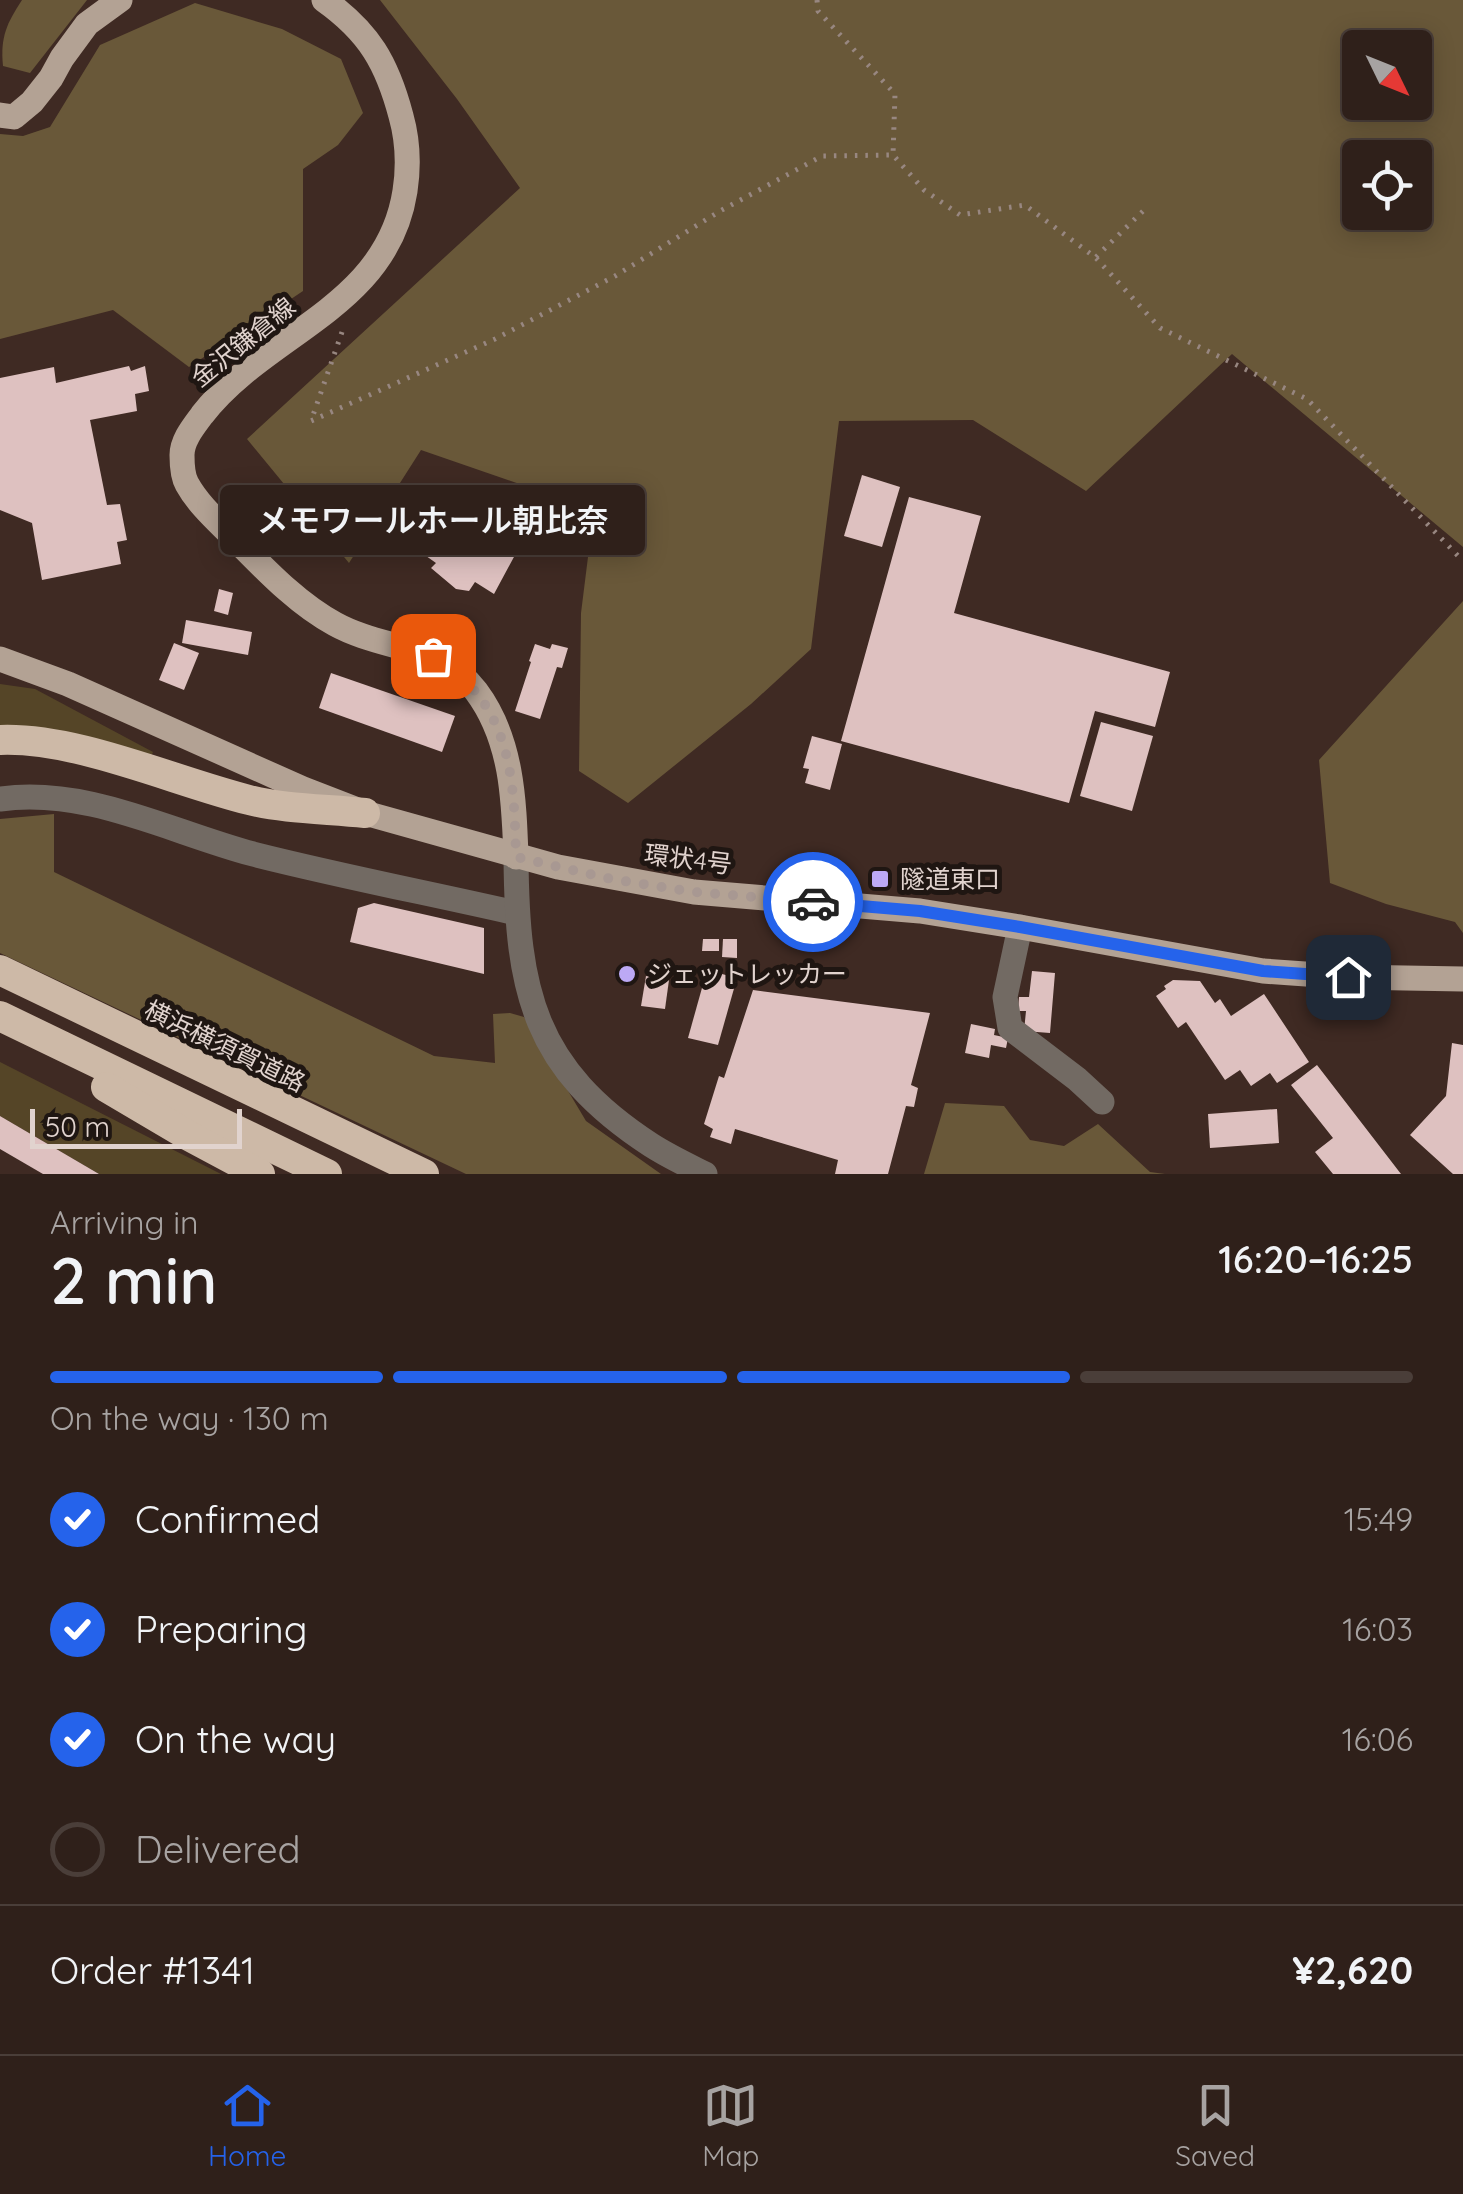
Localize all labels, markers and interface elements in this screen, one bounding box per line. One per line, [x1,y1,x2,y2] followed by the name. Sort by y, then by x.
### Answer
[1342,30,1432,120] north arrow
[1342,30,1432,230] map controls
[1342,140,1432,230] button: locate
[184,290,301,393] street label: 金沢鎌倉線
[220,486,646,556] callout: メモワールホール朝比奈
[256,500,609,540] text: メモワールホール朝比奈
[391,614,476,699] pin
[406,629,461,684] icon: bag
[642,838,734,879] street label: 環状4号
[763,852,863,952] courier
[900,863,1000,894] place label: 隧道東口
[869,868,891,890] marker: 隧道東口
[786,875,841,930] icon: car
[1306,935,1391,1020] pin
[1321,950,1376,1005] icon: home
[647,958,847,989] place label: ジェットレッカー
[616,963,638,985] marker: ジェットレッカー
[140,993,311,1098] street label: 横浜横須賀道路
[30,1104,242,1148] scale bar
[45,1109,110,1144] text: 50 m
[50,1202,199,1242] text: Arriving in
[1218,1235,1413,1283] text: 16:20–16:25
[50,1239,218,1320] text: 2 min
[50,1398,329,1438] text: On the way · 130 m
[50,1492,105,1547] icon: check
[135,1495,320,1543] text: Confirmed
[1344,1499,1413,1539] text: 15:49
[50,1602,105,1657] icon: check
[135,1605,307,1653] text: Preparing
[1342,1609,1413,1649] text: 16:03
[50,1712,105,1767] icon: check
[135,1715,336,1763] text: On the way
[1342,1719,1413,1759] text: 16:06
[135,1825,301,1873] text: Delivered
[50,1946,255,1994] text: Order #1341
[1292,1946,1413,1994] text: ¥2,620
[208,2078,286,2173] tab: Home
[702,2078,759,2173] tab: Map
[1175,2078,1255,2173] tab: Saved

